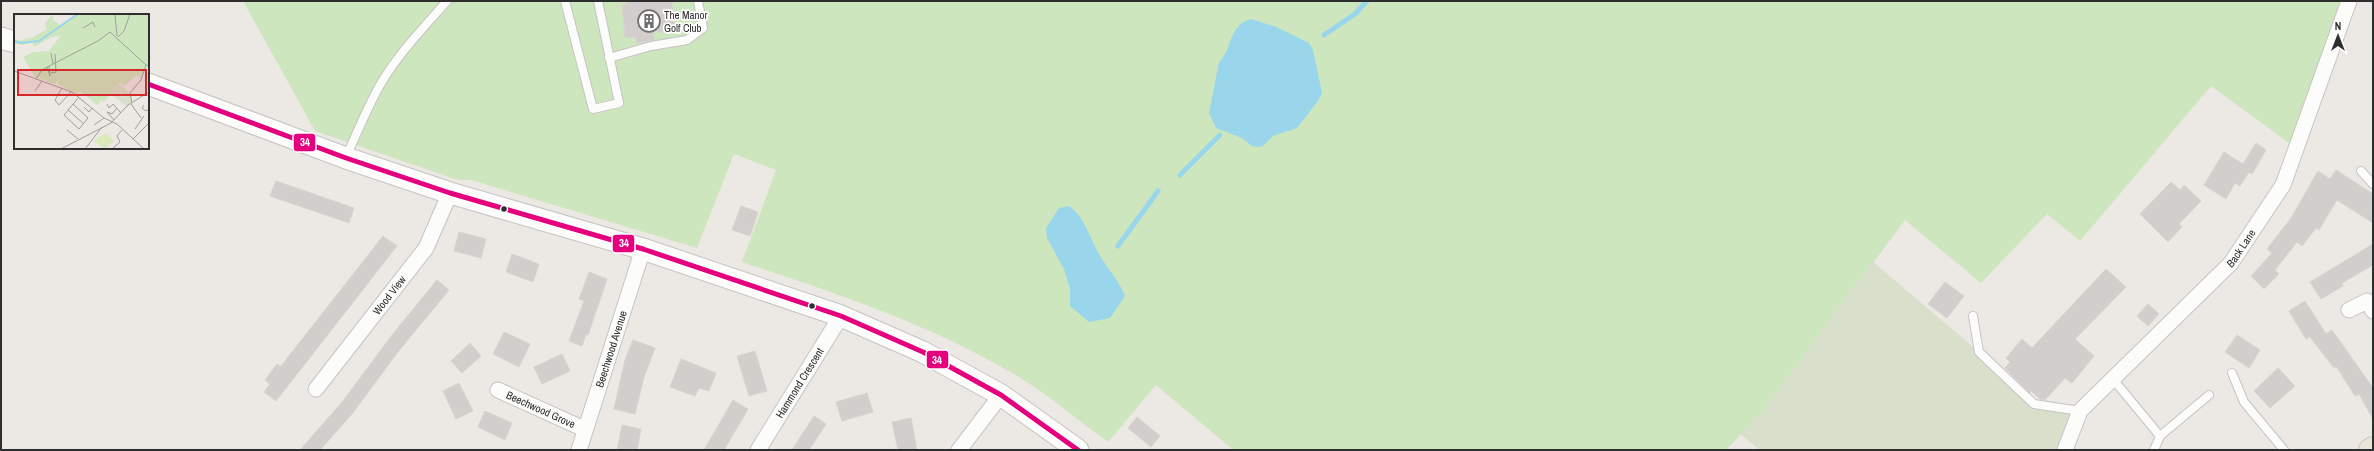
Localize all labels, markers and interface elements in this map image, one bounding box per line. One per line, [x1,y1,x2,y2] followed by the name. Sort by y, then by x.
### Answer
[636,8,662,34] building icon: The Manor Golf Club
[664,8,708,35] place label: The Manor Golf Club
[14,14,149,149] inset map
[2318,16,2358,56] north arrow
[2335,19,2341,33] text: N
[293,133,316,152] line badge: 34
[300,135,310,149] text: 34
[499,204,509,214] unlabelled marker
[2224,227,2259,271] street label: Back Lane
[612,234,635,253] line badge: 34
[619,236,629,250] text: 34
[370,272,409,318] street label: Wood View
[807,301,817,311] unlabelled marker
[592,309,630,389] street label: Beechwood Avenue
[772,345,827,421] street label: Hammond Crescent
[926,350,949,369] line badge: 34
[932,353,942,367] text: 34
[504,388,578,431] street label: Beechwood Grove

